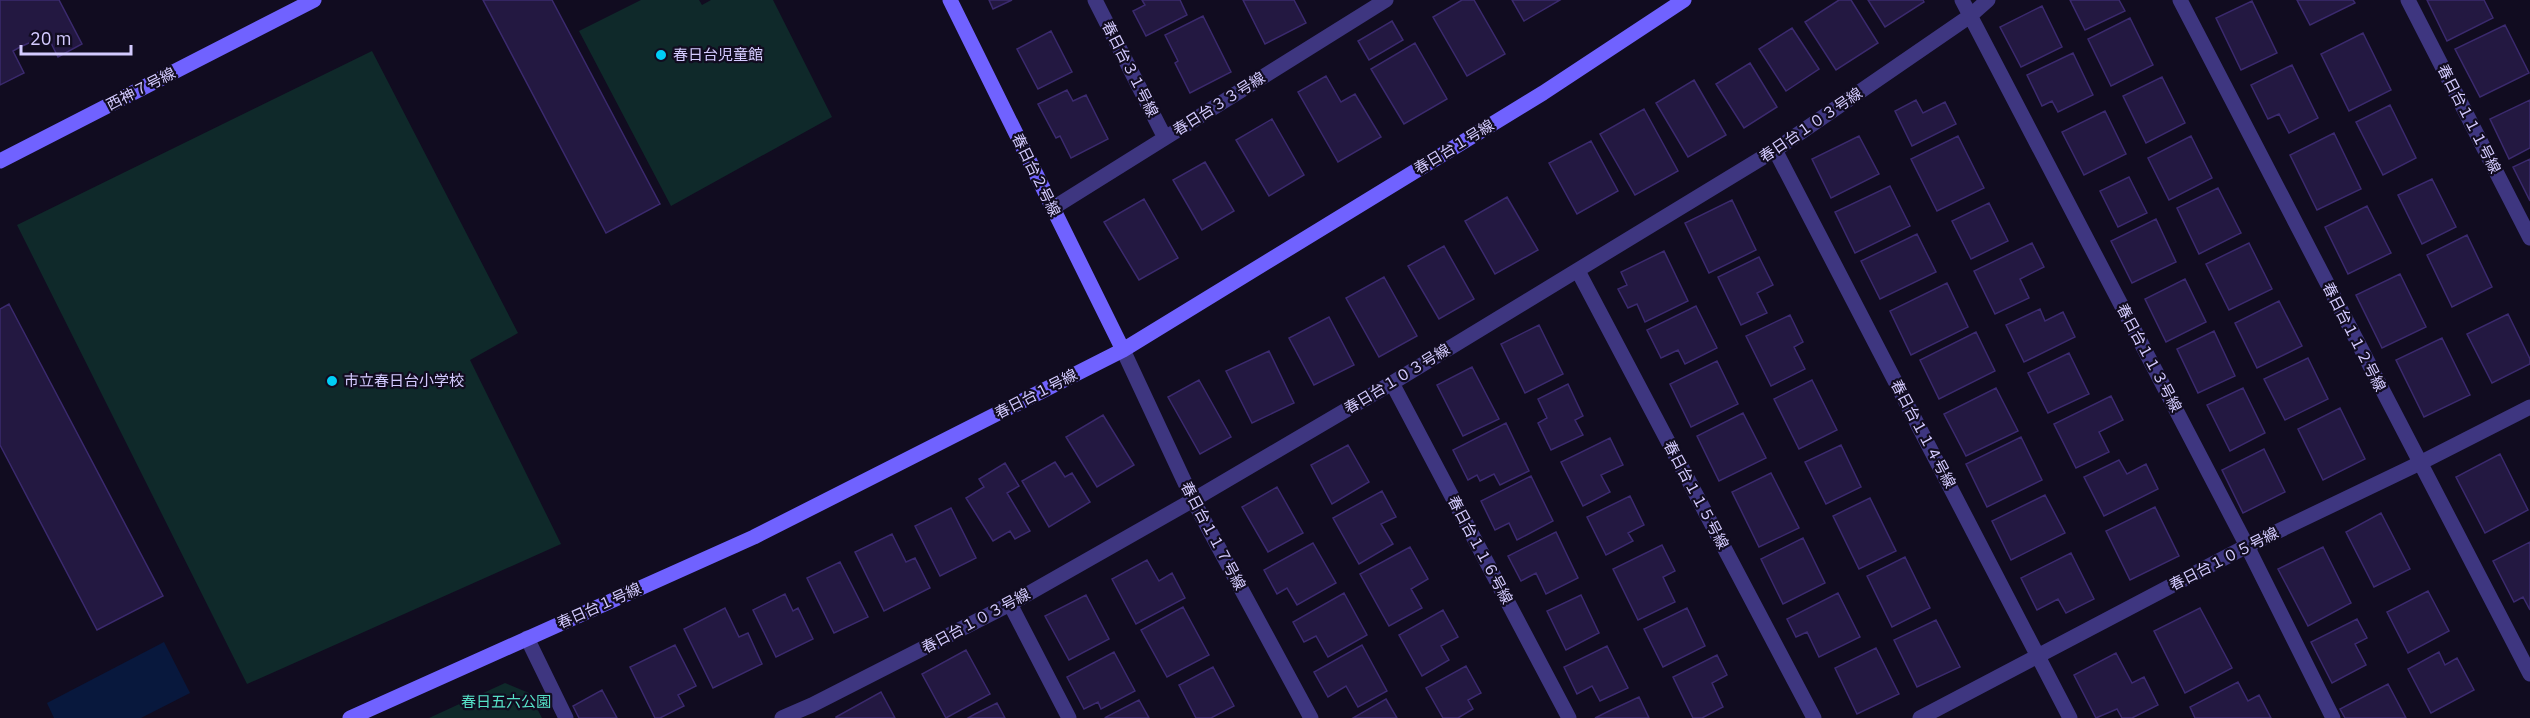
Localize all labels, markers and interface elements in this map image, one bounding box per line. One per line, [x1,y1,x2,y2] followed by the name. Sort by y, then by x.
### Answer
[21,18,130,56] scale bar
[1098,18,1163,120] street label: 春日台３１号線
[30,27,72,50] text: 20 m
[673,45,763,64] place label: 春日台児童館
[654,48,668,62] marker: 春日台児童館
[2434,61,2505,177] street label: 春日台１１１号線
[103,63,179,114] street label: 西神７号線
[1169,68,1268,139] street label: 春日台３３号線
[1756,83,1866,166] street label: 春日台１０３号線
[1410,115,1497,178] street label: 春日台１号線
[1008,130,1065,219] street label: 春日台２号線
[2319,279,2390,395] street label: 春日台１１２号線
[2113,300,2186,415] street label: 春日台１１３号線
[1340,340,1453,418] street label: 春日台１０３号線
[991,365,1080,422] street label: 春日台１号線
[344,371,464,390] place label: 市立春日台小学校
[325,374,339,388] marker: 市立春日台小学校
[1887,376,1960,491] street label: 春日台１１４号線
[1660,437,1733,552] street label: 春日台１１５号線
[1177,478,1250,593] street label: 春日台１１７号線
[1444,492,1517,607] street label: 春日台１１６号線
[2166,523,2282,594] street label: 春日台１０５号線
[554,579,644,633] street label: 春日台１号線
[918,584,1033,657] street label: 春日台１０３号線
[461,692,551,711] park label: 春日五六公園

